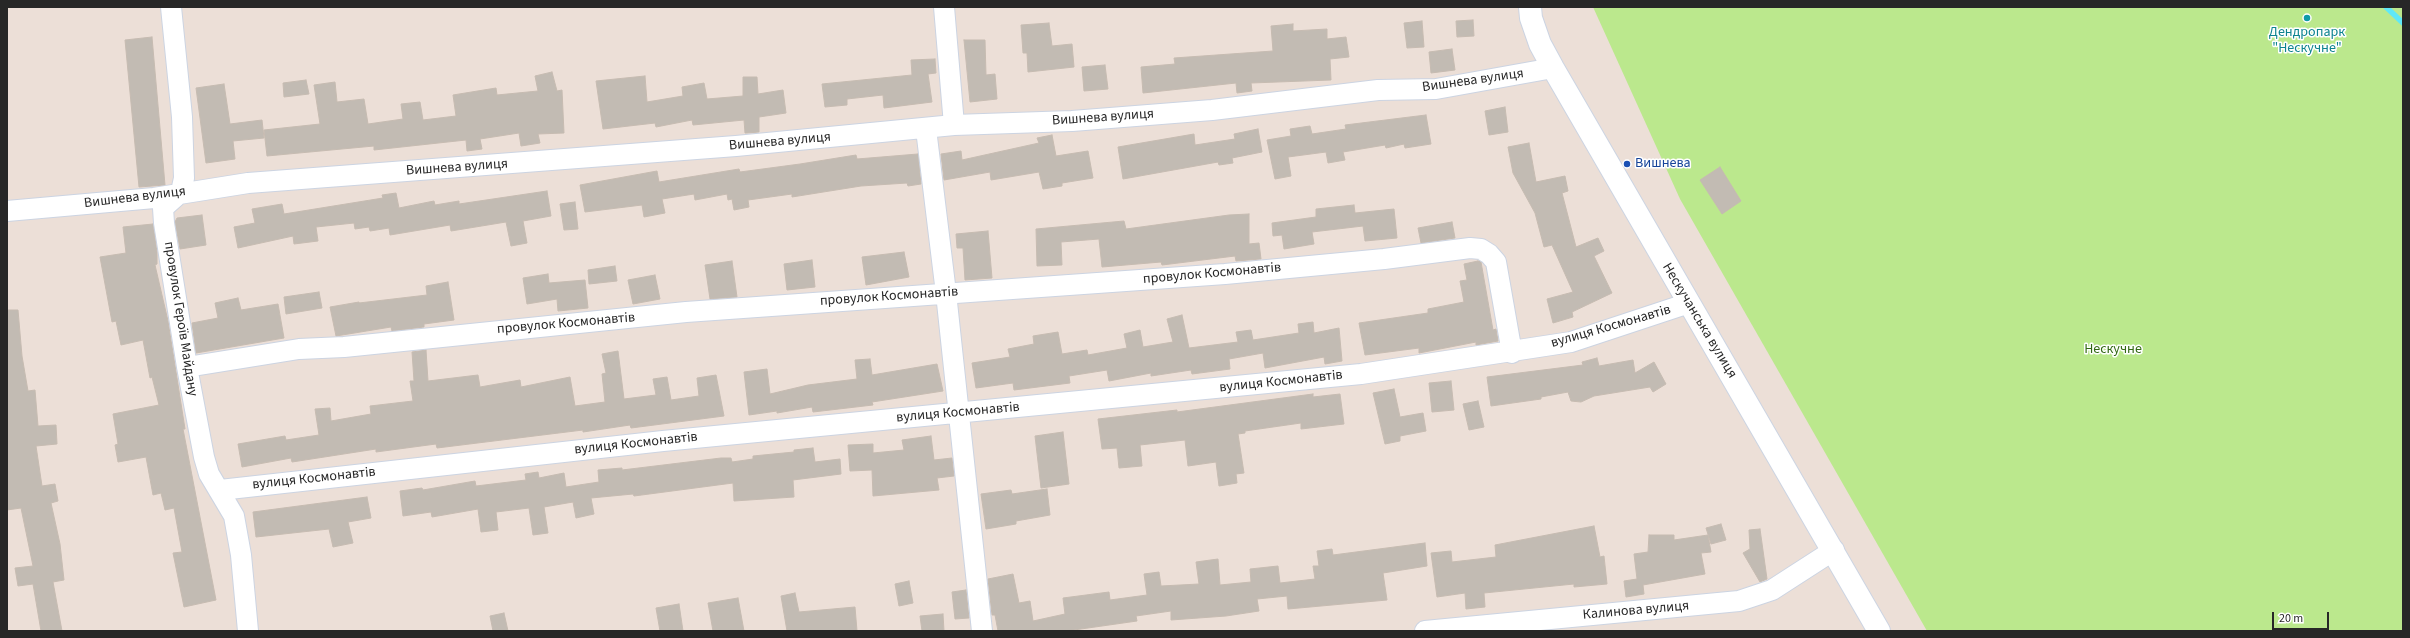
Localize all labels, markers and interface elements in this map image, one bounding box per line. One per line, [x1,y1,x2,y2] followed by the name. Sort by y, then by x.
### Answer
[2302,13,2312,23] marker: Дендропарк "Нескучне"
[2269,25,2345,58] place label: Дендропарк "Нескучне"
[1421,66,1525,96] street label: Вишнева вулиця
[1051,106,1155,130] street label: Вишнева вулиця
[728,129,832,155] street label: Вишнева вулиця
[405,156,509,180] street label: Вишнева вулиця
[1635,156,1691,172] place label: Вишнева
[1622,159,1632,169] marker: Вишнева
[83,183,187,213] street label: Вишнева вулиця
[159,240,201,398] street label: провулок Героїв Майдану
[1142,260,1282,288] street label: провулок Космонавтів
[1658,260,1740,382] street label: Нескучанська вулиця
[819,284,959,310] street label: провулок Космонавтів
[1549,302,1673,352] street label: вулиця Космонавтів
[496,310,636,338] street label: провулок Космонавтів
[2084,342,2142,358] park label: Нескучне
[1219,367,1343,397] street label: вулиця Космонавтів
[896,399,1020,427] street label: вулиця Космонавтів
[574,429,698,459] street label: вулиця Космонавтів
[252,464,376,494] street label: вулиця Космонавтів
[1582,598,1690,624] street label: Калинова вулиця
[2274,604,2331,630] scale bar
[2279,610,2303,627] text: 20 m

